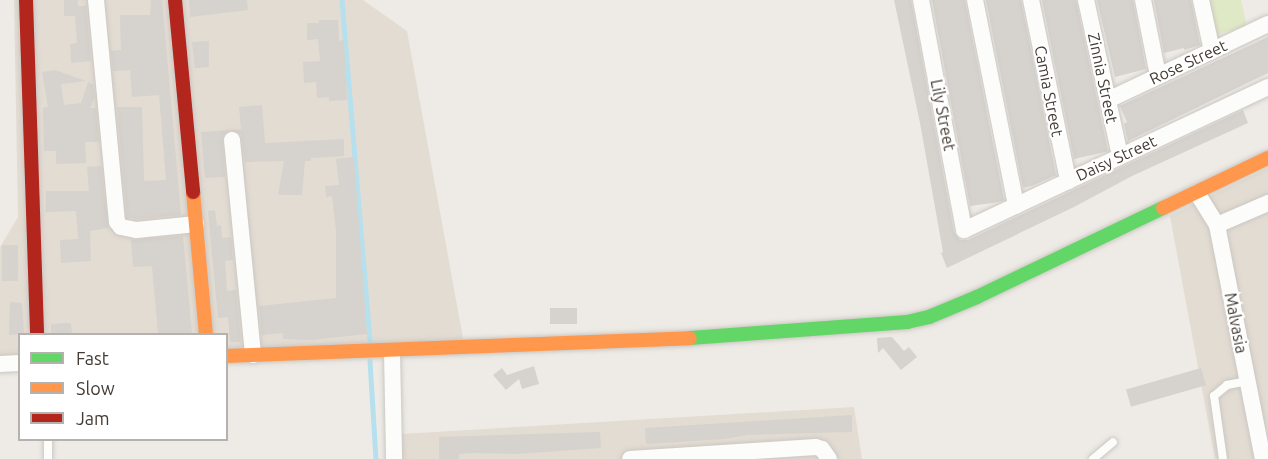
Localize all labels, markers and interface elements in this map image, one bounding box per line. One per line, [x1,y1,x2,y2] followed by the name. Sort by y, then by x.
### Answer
[1084,31,1122,125] street label: Zinnia Street
[1146,36,1230,88] street label: Rose Street
[1031,44,1067,138] street label: Camia Street
[927,78,959,152] street label: Lily Street
[1073,131,1159,185] street label: Daisy Street
[1221,291,1251,355] street label: Malvasia
[18,333,228,441] legend
[76,348,109,368] text: Fast
[76,378,115,398] text: Slow
[76,408,110,428] text: Jam

